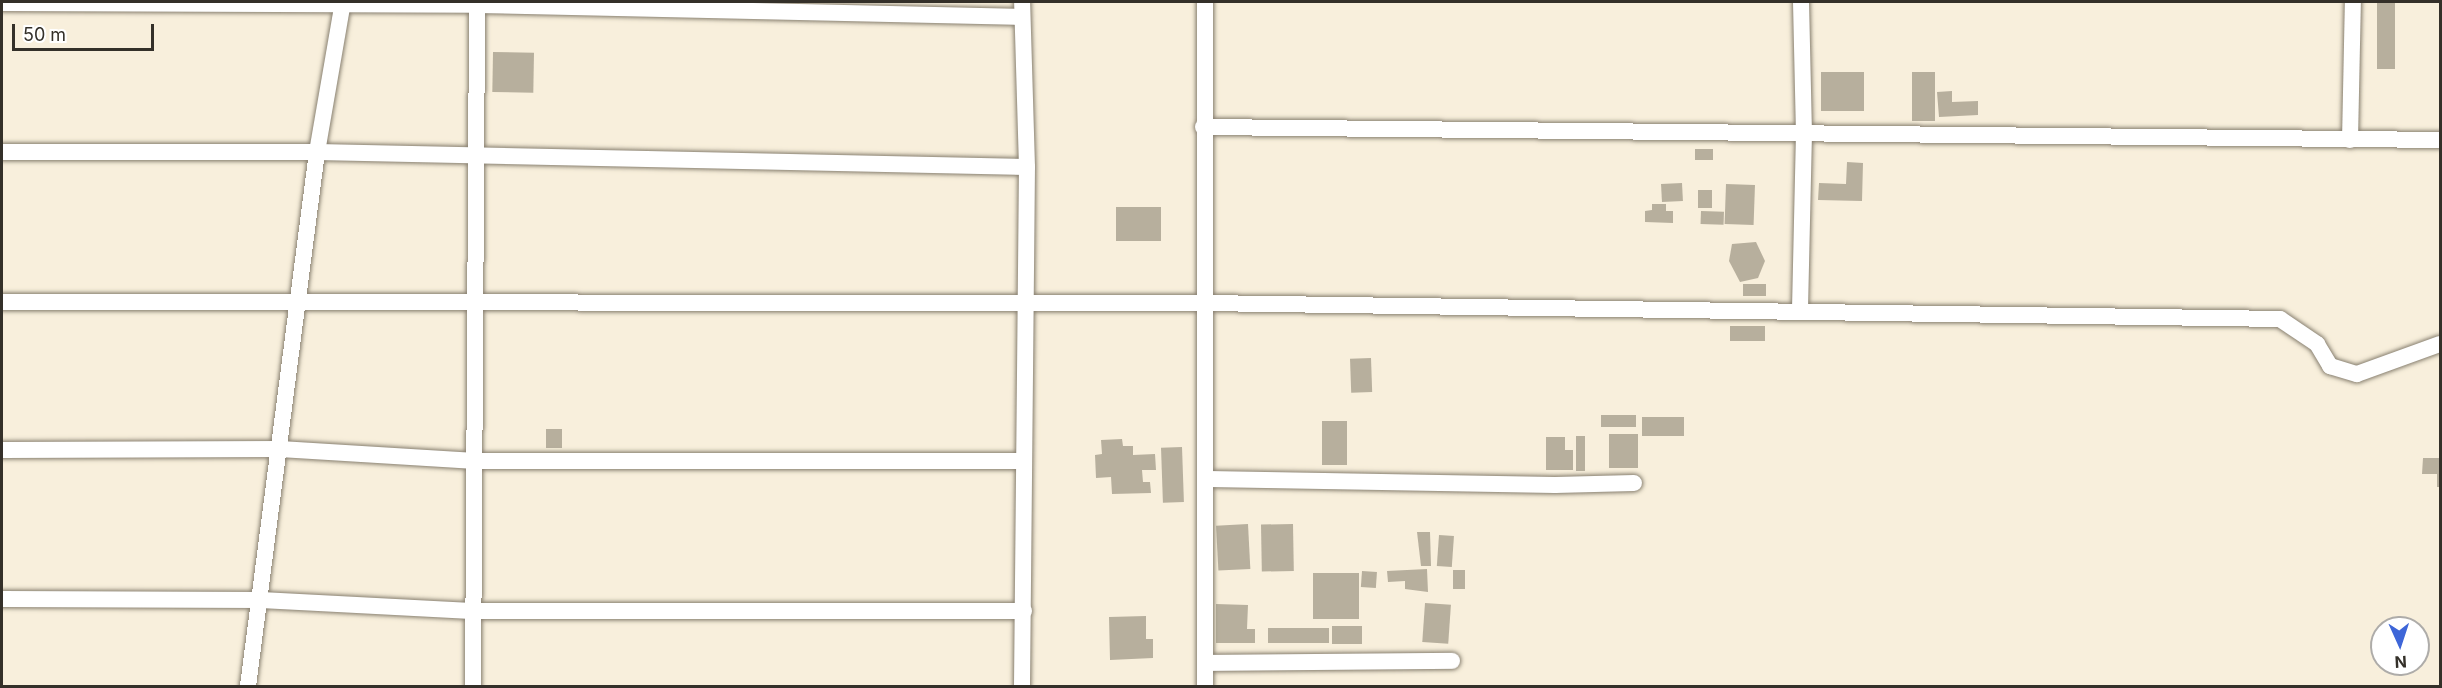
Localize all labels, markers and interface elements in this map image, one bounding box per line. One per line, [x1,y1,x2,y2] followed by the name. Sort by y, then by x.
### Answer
[15,12,158,50] scale bar
[23,24,66,45] text: 50 m
[2370,616,2430,676] north arrow
[2394,652,2407,672] text: N

